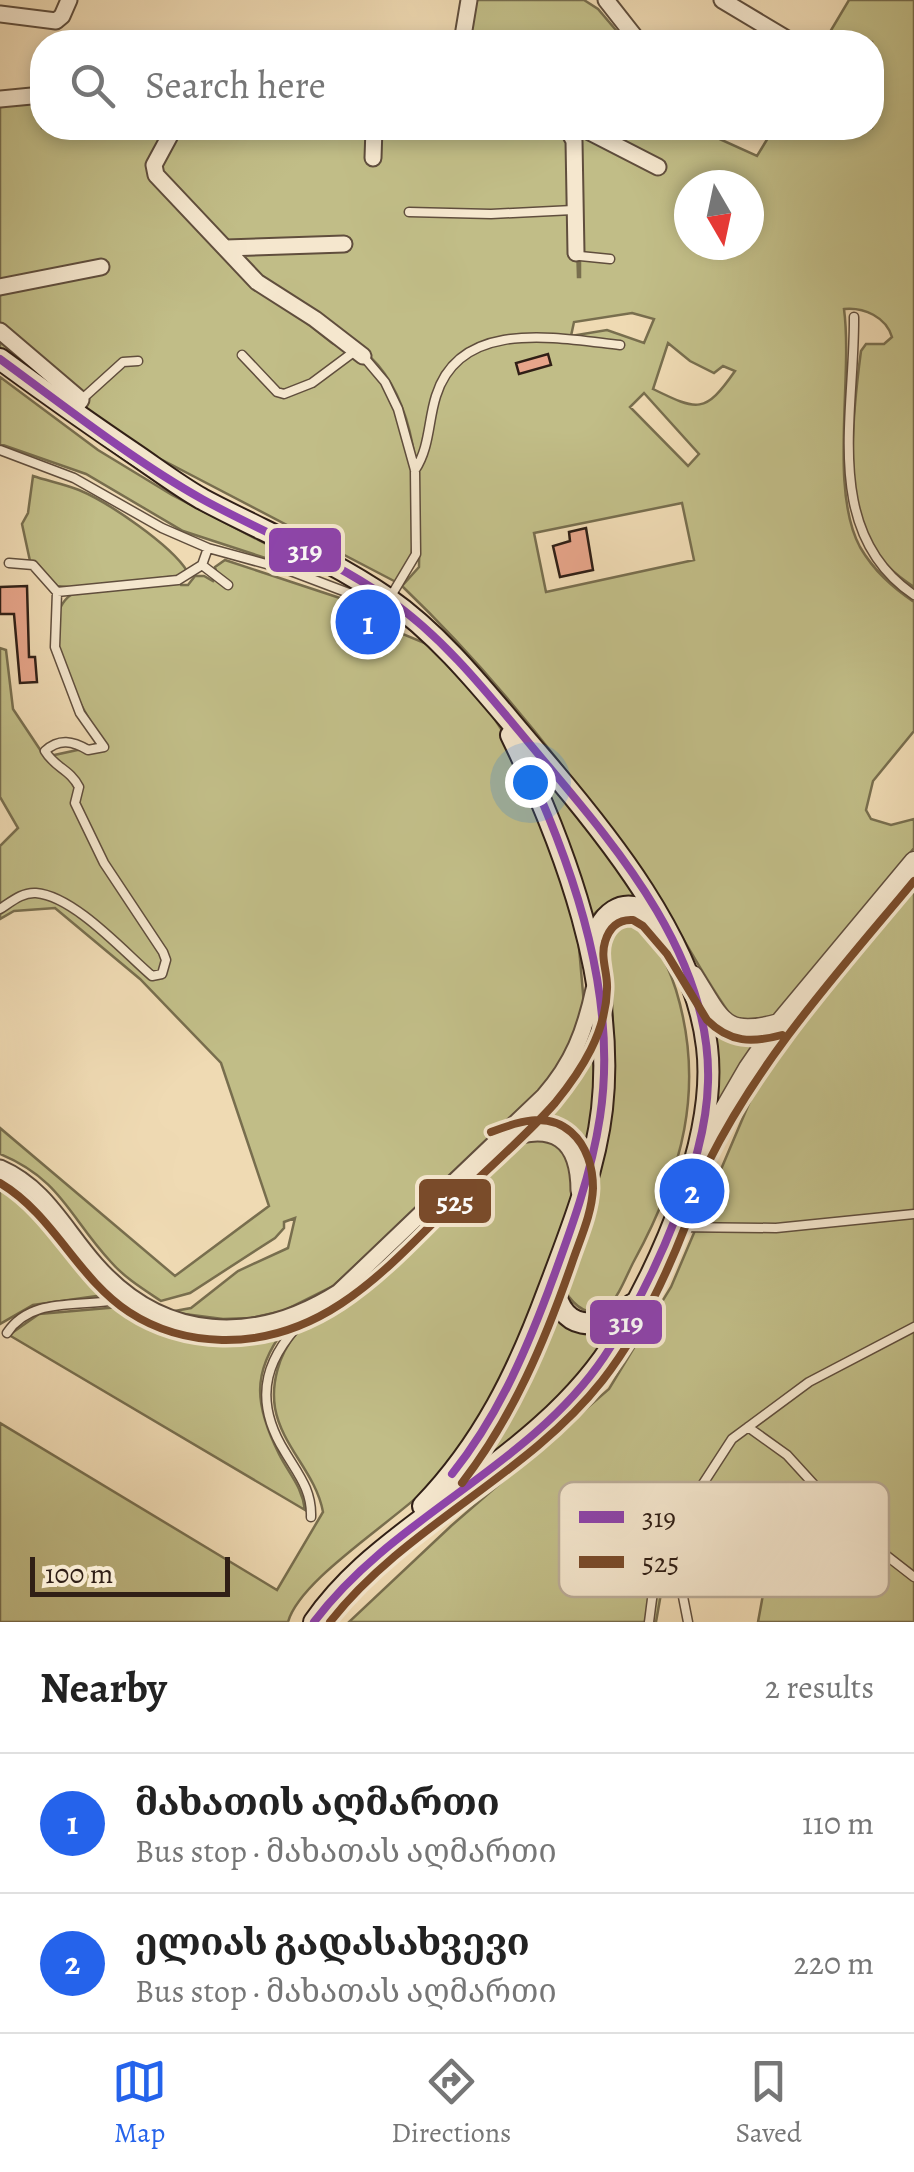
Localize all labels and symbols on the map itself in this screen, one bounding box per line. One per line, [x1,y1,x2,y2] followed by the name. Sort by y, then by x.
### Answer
[674,170,764,260] north arrow
[267,526,343,574] line badge: 319
[287,532,323,570] text: 319
[336,584,400,660] pin: 1
[505,757,556,808] your location
[660,1154,724,1228] pin: 2
[417,1177,493,1225] line badge: 525
[436,1183,474,1221] text: 525
[588,1298,664,1346] line badge: 319
[608,1304,644,1342] text: 319
[559,1482,889,1597] legend
[642,1499,676,1537] text: 319
[642,1544,679,1582] text: 525
[30,1552,230,1596] scale bar

